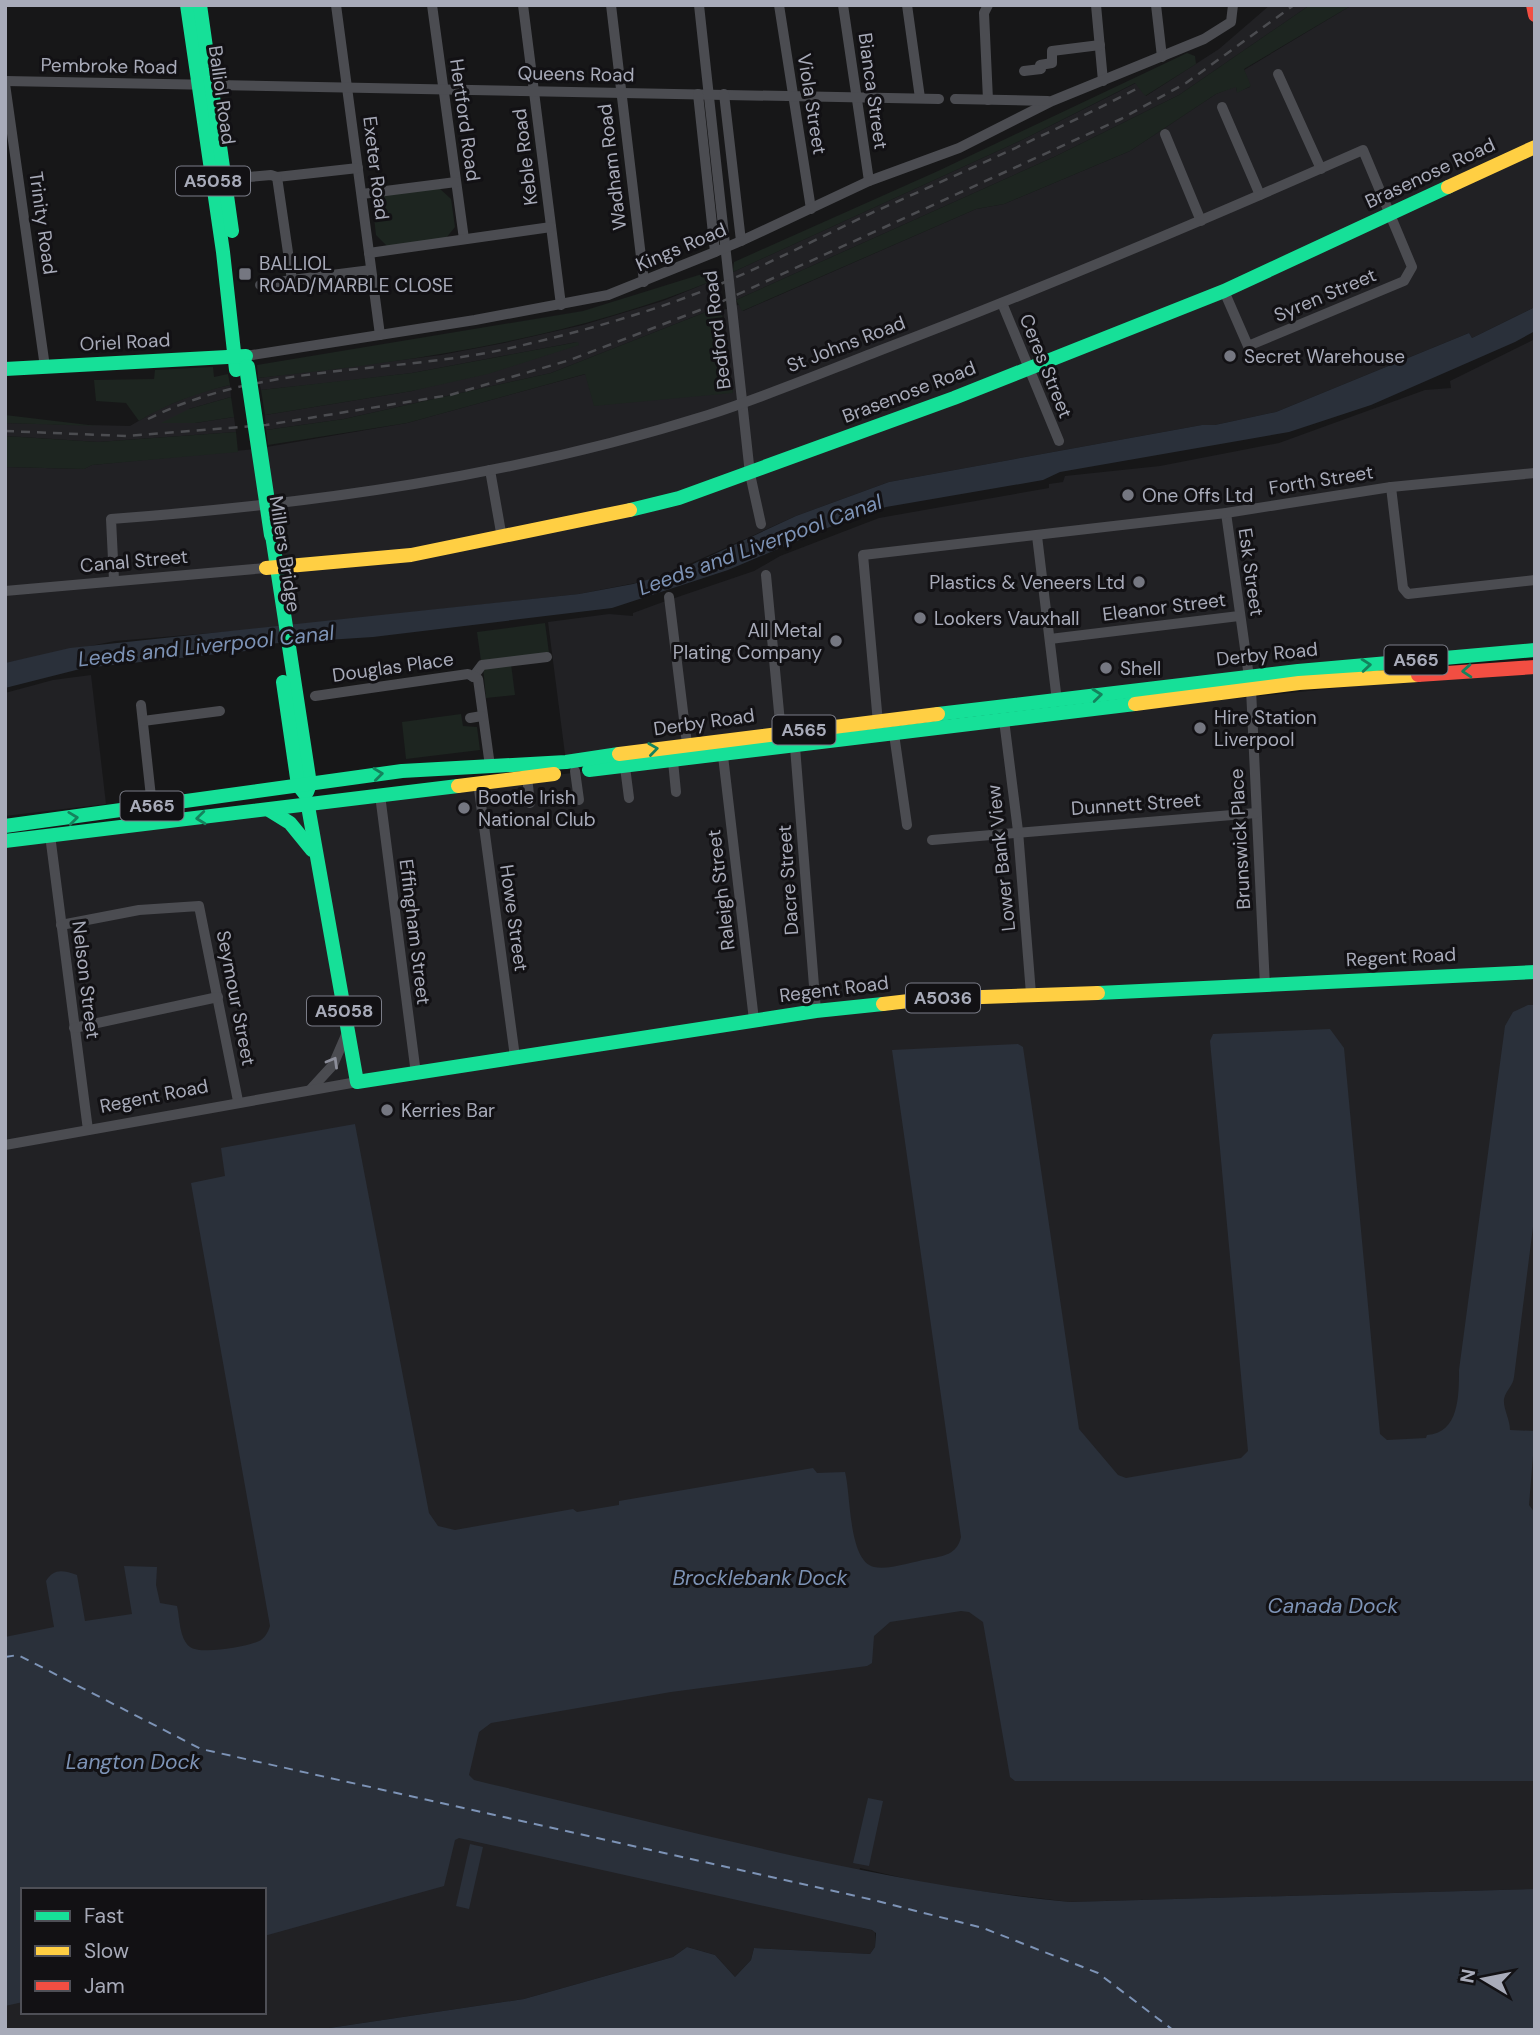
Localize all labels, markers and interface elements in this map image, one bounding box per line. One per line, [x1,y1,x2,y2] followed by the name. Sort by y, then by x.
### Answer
[852,31,894,151] street label: Bianca Street
[203,44,241,146] street label: Balliol Road
[40,52,178,80] street label: Pembroke Road
[792,52,832,156] street label: Viola Street
[444,57,486,183] street label: Hertford Road
[517,60,635,88] street label: Queens Road
[592,102,632,232] street label: Wadham Road
[507,107,543,207] street label: Keble Road
[357,115,395,221] street label: Exeter Road
[1361,132,1499,214] street label: Brasenose Road
[176,166,250,196] road number: A5058
[23,170,63,276] street label: Trinity Road
[632,217,730,277] street label: Kings Road
[259,251,454,298] place label: BALLIOL ROAD/MARBLE CLOSE
[1270,262,1380,328] street label: Syren Street
[237,266,253,282] marker: BALLIOL ROAD/MARBLE CLOSE
[697,269,737,391] street label: Bedford Road
[783,310,909,378] street label: St Johns Road
[1014,310,1078,422] street label: Ceres Street
[79,327,171,357] street label: Oriel Road
[1244,344,1405,369] place label: Secret Warehouse
[1222,348,1238,364] marker: Secret Warehouse
[839,355,979,429] street label: Brasenose Road
[1267,459,1375,501] street label: Forth Street
[1142,483,1253,508] place label: One Offs Ltd
[1120,487,1136,503] marker: One Offs Ltd
[634,488,886,602] water label: Leeds and Liverpool Canal
[263,494,307,614] street label: Millers Bridge
[1232,526,1270,618] street label: Esk Street
[79,544,189,578] street label: Canal Street
[929,570,1125,595] place label: Plastics & Veneers Ltd
[1131,574,1147,590] marker: Plastics & Veneers Ltd
[1101,587,1227,627] street label: Eleanor Street
[934,606,1079,631] place label: Lookers Vauxhall
[912,610,928,626] marker: Lookers Vauxhall
[673,618,822,665] place label: All Metal Plating Company
[76,619,336,673] water label: Leeds and Liverpool Canal
[828,633,844,649] marker: All Metal Plating Company
[1215,636,1319,672] street label: Derby Road
[331,646,455,688] street label: Douglas Place
[1384,646,1448,674] road number: A565
[1120,656,1161,681] place label: Shell
[1361,658,1372,673] one-way arrow
[1098,660,1114,676] marker: Shell
[1461,664,1472,679] one-way arrow
[1092,687,1103,702] one-way arrow
[652,703,756,741] street label: Derby Road
[1214,705,1317,752] place label: Hire Station Liverpool
[772,716,836,744] road number: A565
[1192,720,1208,736] marker: Hire Station Liverpool
[647,742,659,757] one-way arrow
[372,767,384,782] one-way arrow
[1224,768,1256,910] street label: Brunswick Place
[981,783,1021,932] street label: Lower Bank View
[478,785,596,832] place label: Bootle Irish National Club
[1070,787,1202,821] street label: Dunnett Street
[120,792,184,820] road number: A565
[456,800,472,816] marker: Bootle Irish National Club
[196,810,207,825] one-way arrow
[68,811,79,826] one-way arrow
[772,824,804,936] street label: Dacre Street
[701,828,741,952] street label: Raleigh Street
[394,858,436,1006] street label: Effingham Street
[494,863,534,973] street label: Howe Street
[66,920,106,1040] street label: Nelson Street
[211,928,261,1068] street label: Seymour Street
[1345,942,1457,972] street label: Regent Road
[778,970,890,1008] street label: Regent Road
[906,984,980,1013] road number: A5036
[307,996,381,1026] road number: A5058
[325,1056,338,1069] one-way arrow
[98,1073,210,1119] street label: Regent Road
[401,1098,495,1123] place label: Kerries Bar
[379,1102,395,1118] marker: Kerries Bar
[672,1564,848,1592] water label: Brocklebank Dock
[1268,1592,1399,1620] water label: Canada Dock
[66,1748,200,1776] water label: Langton Dock
[21,1888,266,2014] legend
[84,1902,124,1930] text: Fast
[84,1937,129,1965] text: Slow
[1449,1944,1519,2014] north arrow
[1454,1967,1481,1985] text: N
[84,1972,125,2000] text: Jam

